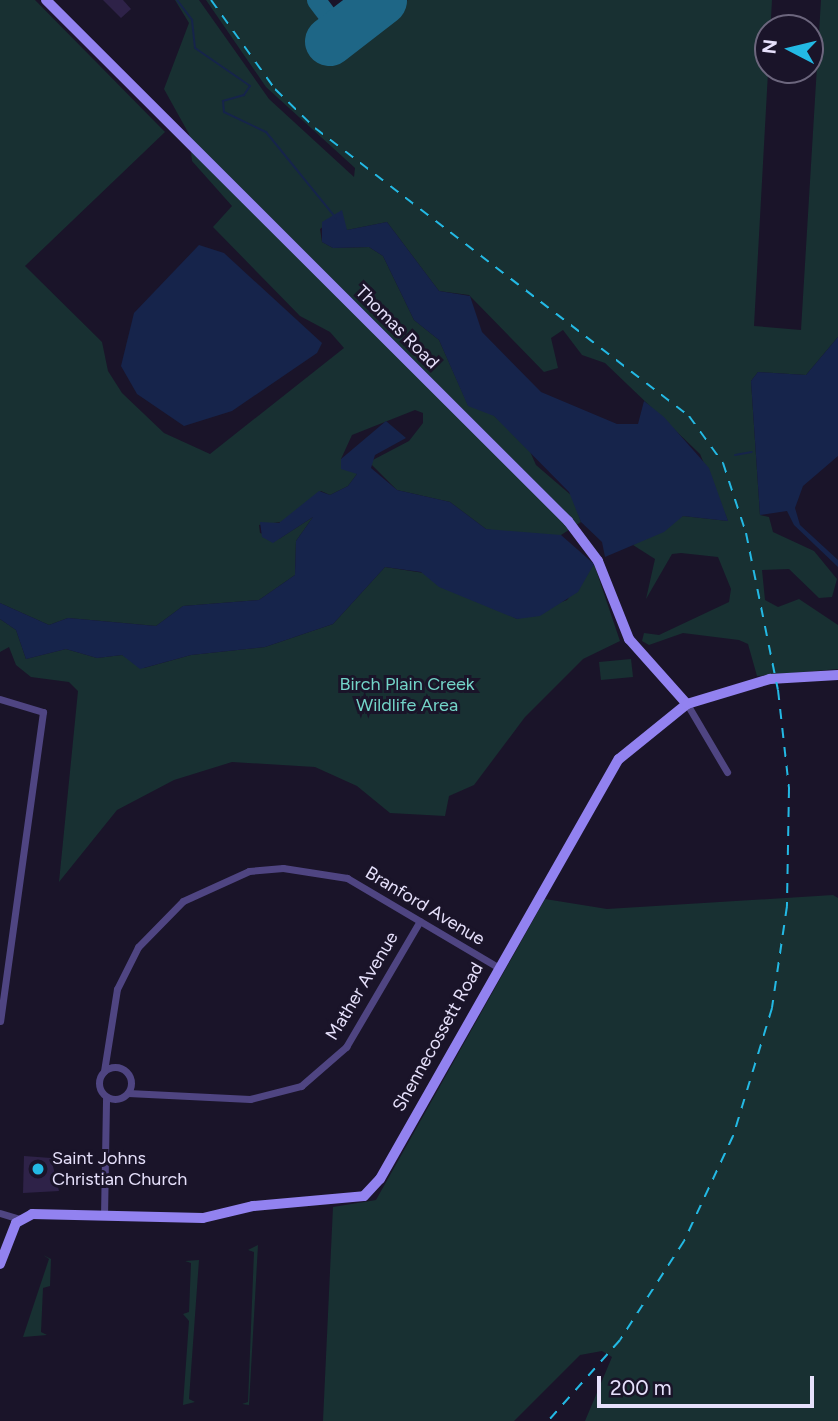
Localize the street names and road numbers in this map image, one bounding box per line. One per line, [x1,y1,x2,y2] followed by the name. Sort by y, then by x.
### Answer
[351,281,443,373] street label: Thomas Road
[361,862,489,950] street label: Branford Avenue
[321,928,403,1044] street label: Mather Avenue
[388,959,488,1115] street label: Shennecossett Road

